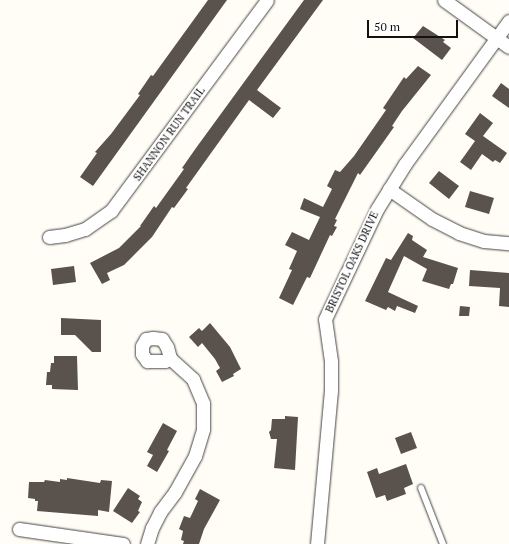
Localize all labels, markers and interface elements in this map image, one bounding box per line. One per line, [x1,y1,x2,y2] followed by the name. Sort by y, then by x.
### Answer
[369,12,460,38] scale bar
[374,19,400,34] text: 50 m
[131,85,207,183] street label: SHANNON RUN TRAIL
[323,209,381,315] street label: BRISTOL OAKS DRIVE

